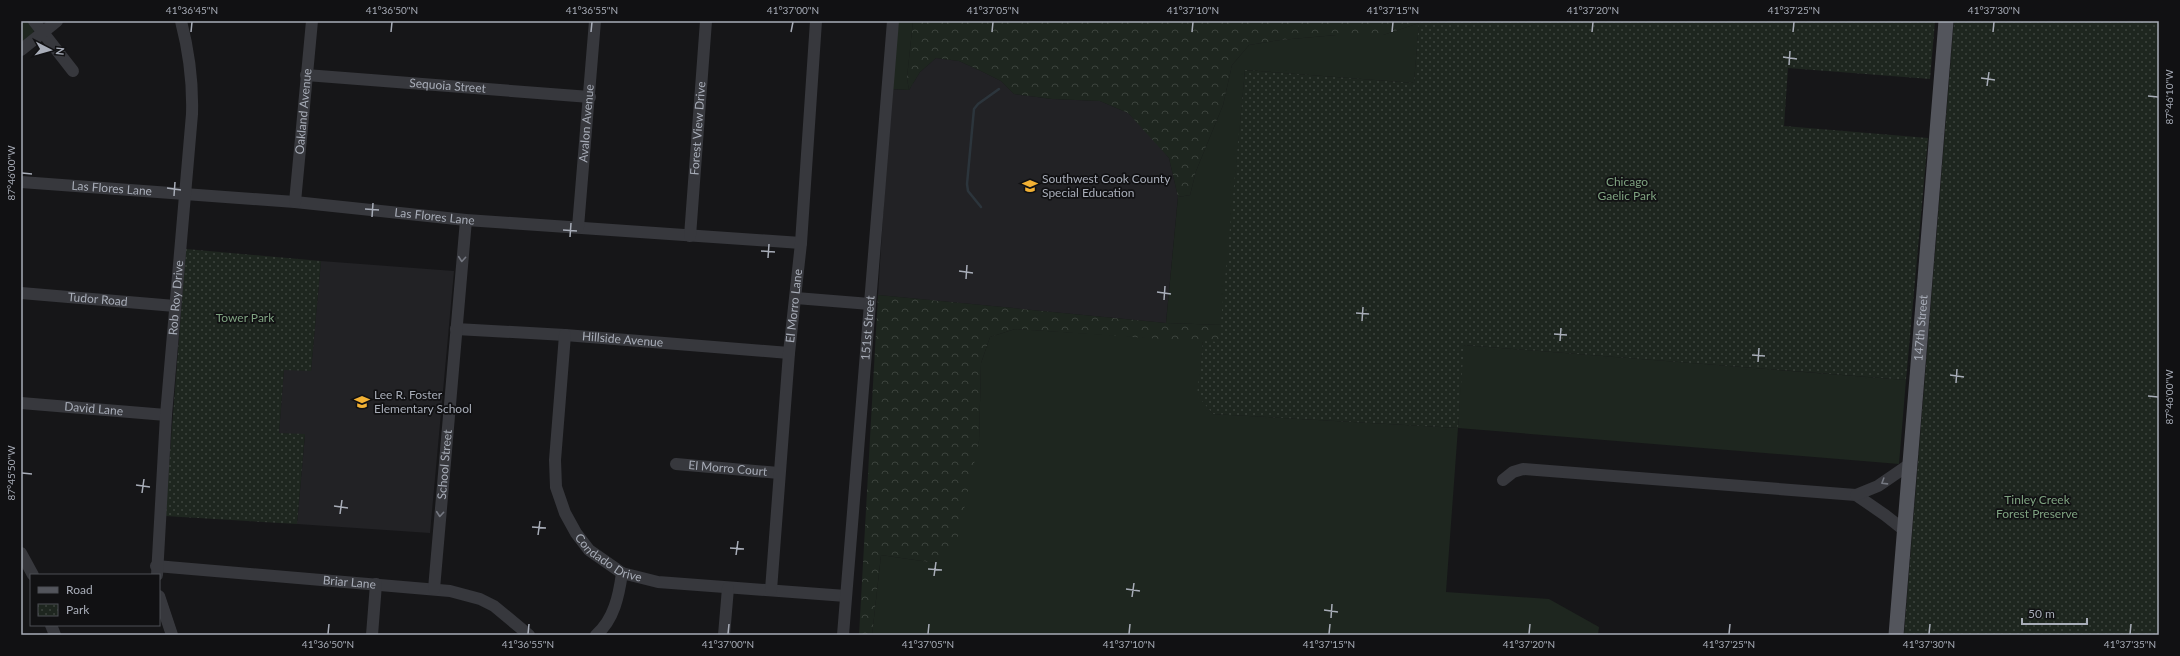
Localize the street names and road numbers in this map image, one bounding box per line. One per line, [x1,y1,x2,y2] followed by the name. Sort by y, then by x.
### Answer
[292,68,315,155] street label: Oakland Avenue
[409,75,487,96] street label: Sequoia Street
[687,81,708,176] street label: Forest View Drive
[575,84,597,163] street label: Avalon Avenue
[71,178,153,199] street label: Las Flores Lane
[394,205,475,228] street label: Las Flores Lane
[165,260,186,336] street label: Rob Roy Drive
[782,268,805,344] street label: El Morro Lane
[67,289,128,309] street label: Tudor Road
[1910,293,1931,362] street label: 147th Street
[857,294,878,361] street label: 151st Street
[582,328,664,350] street label: Hillside Avenue
[64,399,124,418] street label: David Lane
[434,428,455,500] street label: School Street
[688,457,769,479] street label: El Morro Court
[572,530,644,585] street label: Condado Drive
[322,572,377,592] street label: Briar Lane

